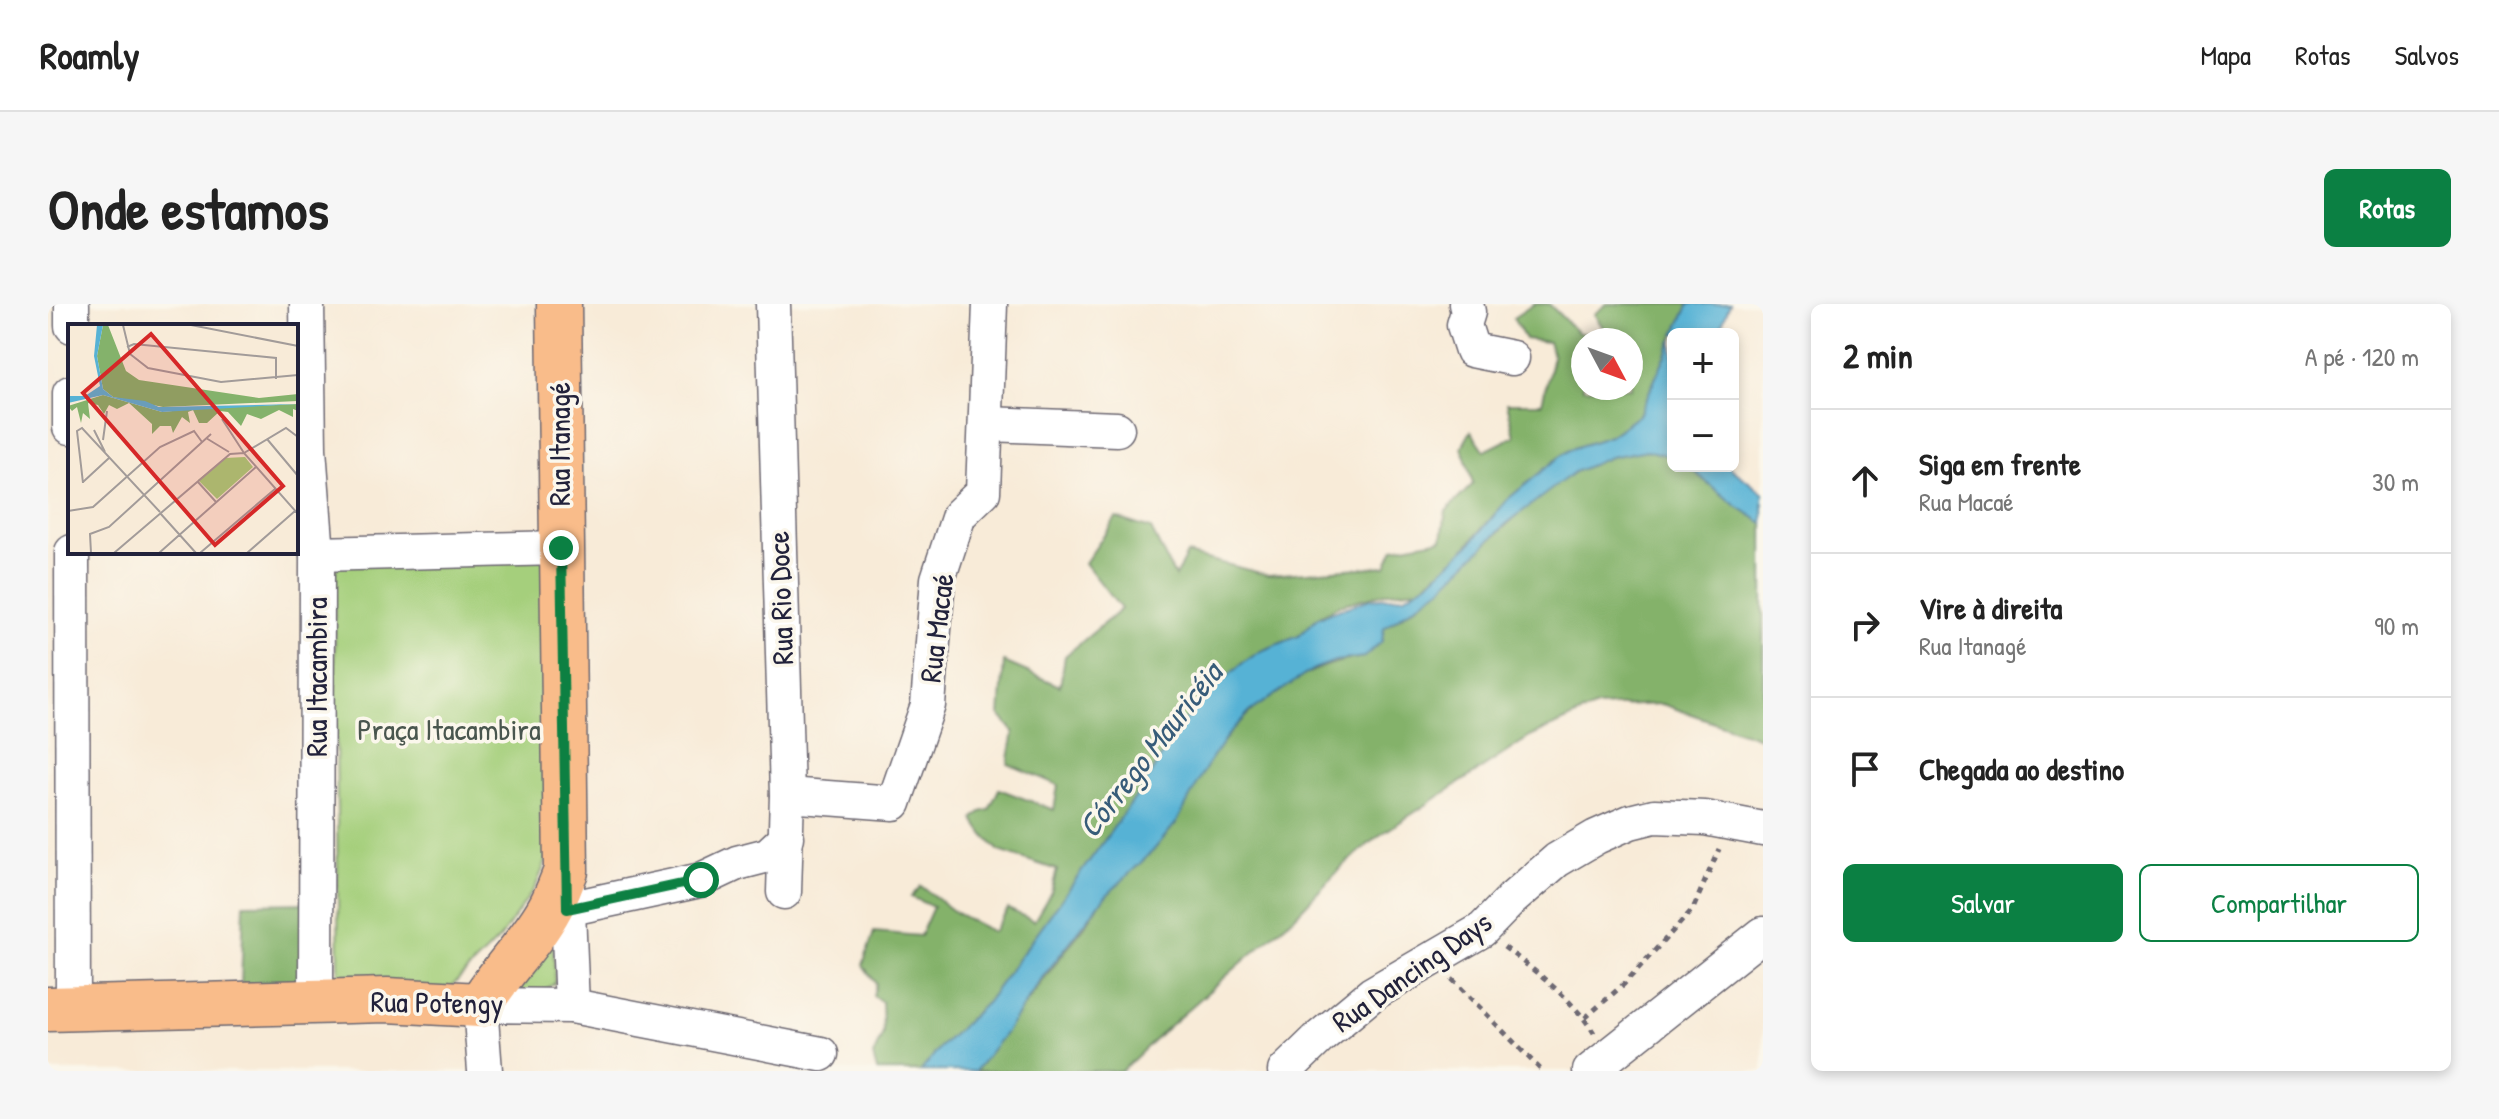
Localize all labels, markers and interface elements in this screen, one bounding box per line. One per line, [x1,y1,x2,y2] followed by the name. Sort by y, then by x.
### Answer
[40,29,139,81] text: Roamly
[2200,36,2251,74] text: Mapa
[2295,36,2350,74] text: Rotas
[2394,36,2459,74] text: Salvos
[2324,169,2451,247] button: Rotas
[48,171,329,246] text: Onde estamos
[68,324,298,554] inset map
[1571,328,1643,400] north arrow
[1667,328,1739,472] map controls
[1667,328,1739,400] button: +
[1843,333,1913,379] text: 2 min
[2305,339,2419,374] text: A pé · 120 m
[539,382,579,506] street label: Rua Itanagé
[1667,400,1739,472] button: −
[1919,444,2081,484] text: Siga em frente
[1843,459,1887,503] icon: ahead
[2372,464,2419,499] text: 30 m
[1919,484,2014,519] text: Rua Macaé
[543,530,579,566] route end
[758,531,802,665] street label: Rua Rio Doce
[910,571,963,685] street label: Rua Macaé
[1919,588,2062,628] text: Vire à direita
[296,597,336,757] street label: Rua Itacambira
[1843,603,1887,647] icon: right
[2374,608,2419,643] text: 90 m
[1919,628,2026,663] text: Rua Itanagé
[1068,651,1234,846] water label: Córrego Mauricéia
[357,709,541,749] park label: Praça Itacambira
[1843,747,1887,791] icon: arrive
[1919,749,2124,789] text: Chegada ao destino
[683,862,719,898] route start
[1843,864,2123,942] button: Salvar
[2139,864,2419,942] button: Compartilhar
[1324,901,1499,1041] street label: Rua Dancing Days
[370,981,504,1023] street label: Rua Potengy

